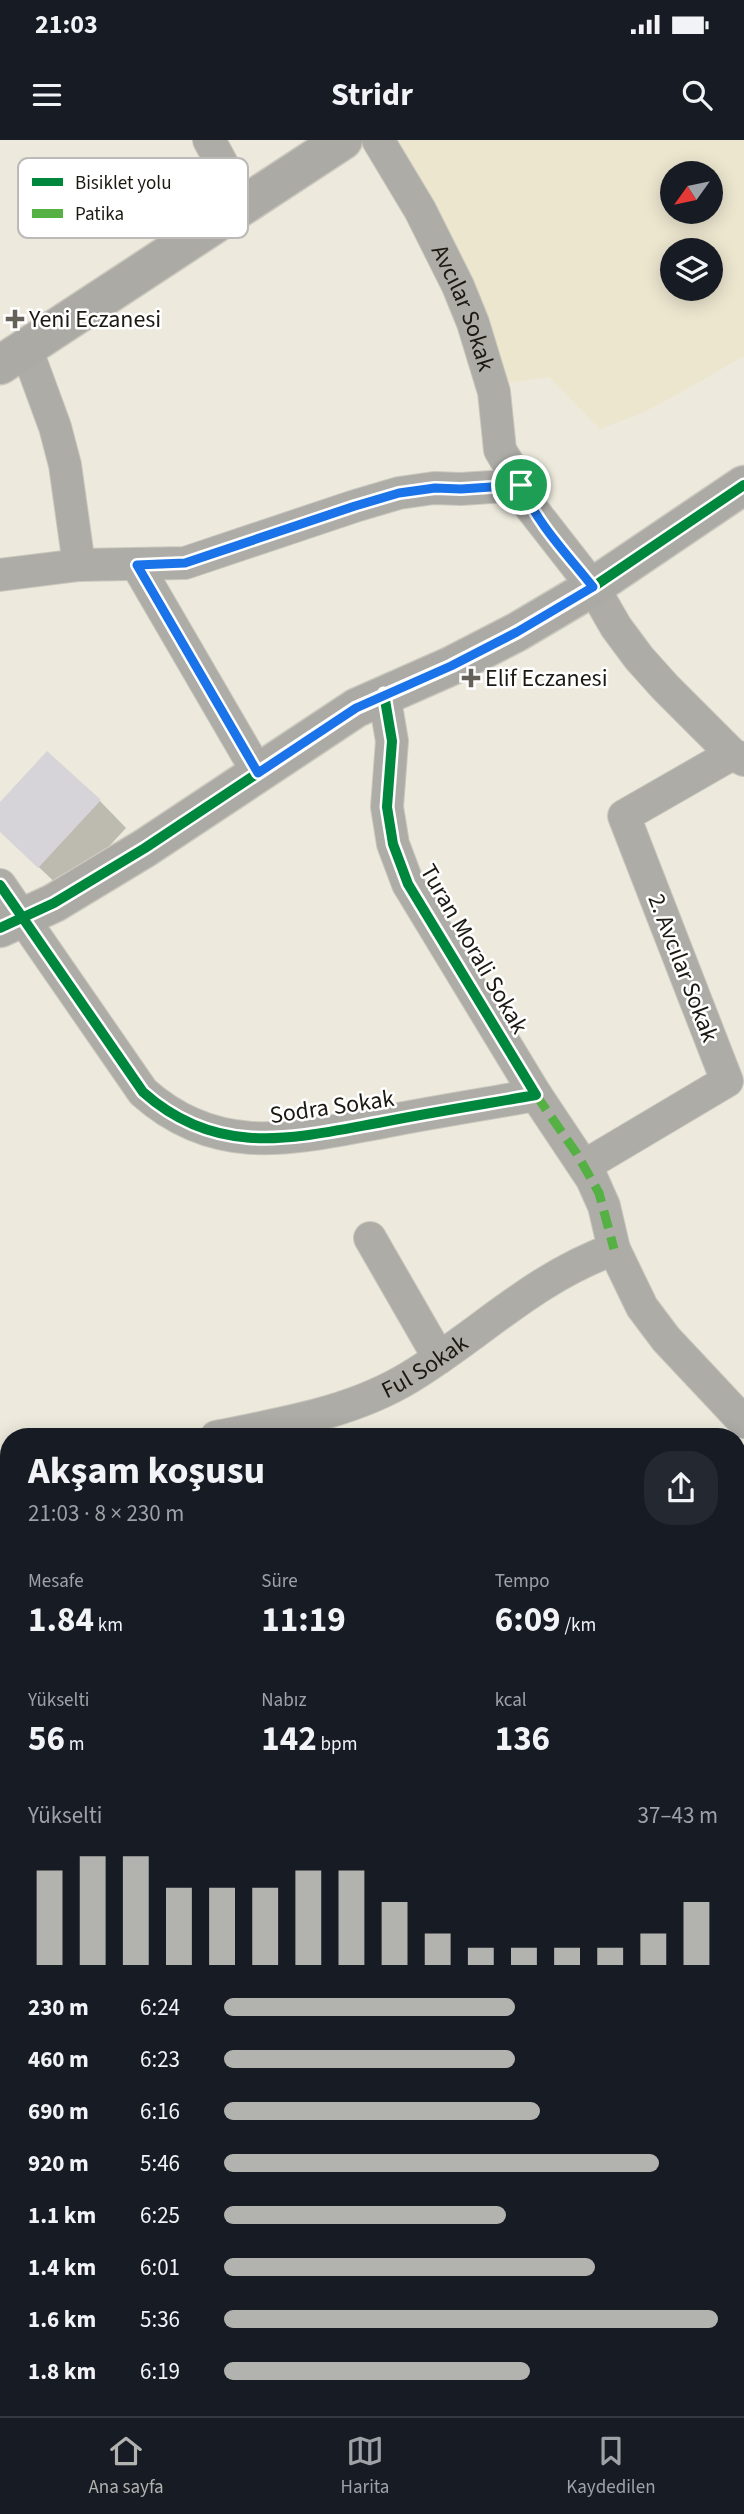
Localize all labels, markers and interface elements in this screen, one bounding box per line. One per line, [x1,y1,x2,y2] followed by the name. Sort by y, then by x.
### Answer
[35,6,98,43] text: 21:03
[331,72,413,118] text: Stridr
[28,76,66,114] icon: menu
[678,76,716,114] icon: search
[18,158,248,238] legend
[660,161,723,224] north arrow
[660,161,723,301] map controls
[75,170,171,197] text: Bisiklet yolu
[75,201,124,228] text: Patika
[422,238,504,375] street label: Avcılar Sokak
[660,238,723,301] button: layers
[28,302,161,337] place label: Yeni Eczanesi
[7,311,23,327] marker: Yeni Eczanesi
[491,455,551,515] pin
[502,466,540,504] icon: arrive
[485,661,608,696] place label: Elif Eczanesi
[463,670,479,686] marker: Elif Eczanesi
[411,857,537,1041] street label: Turan Morali Sokak
[639,889,727,1047] street label: 2. Avcılar Sokak
[268,1081,397,1133] street label: Sodra Sokak
[375,1325,475,1407] street label: Ful Sokak
[28,1444,265,1498] text: Akşam koşusu
[644,1451,718,1525] button: share
[28,1497,184,1530] text: 21:03 · 8 × 230 m
[28,1568,84,1595] text: Mesafe
[261,1568,298,1595] text: Süre
[495,1568,550,1595] text: Tempo
[28,1595,94,1645] text: 1.84
[261,1595,346,1645] text: 11:19
[495,1595,561,1645] text: 6:09
[94,1612,123,1639] text: km
[561,1612,596,1639] text: /km
[28,1687,89,1714] text: Yükselti
[261,1687,306,1714] text: Nabız
[495,1687,527,1714] text: kcal
[28,1714,65,1764] text: 56
[261,1714,317,1764] text: 142
[495,1714,550,1764] text: 136
[65,1731,85,1758] text: m
[317,1731,357,1758] text: bpm
[28,1799,102,1832] text: Yükselti
[638,1799,718,1832] text: 37–43 m
[28,1991,89,2024] text: 230 m
[140,1991,180,2024] text: 6:24
[28,2043,89,2076] text: 460 m
[140,2043,180,2076] text: 6:23
[28,2095,89,2128] text: 690 m
[140,2095,180,2128] text: 6:16
[28,2147,89,2180] text: 920 m
[140,2147,180,2180] text: 5:46
[28,2199,96,2232] text: 1.1 km
[140,2199,180,2232] text: 6:25
[28,2251,96,2284] text: 1.4 km
[140,2251,180,2284] text: 6:01
[28,2303,96,2336] text: 1.6 km
[140,2303,180,2336] text: 5:36
[28,2355,96,2388] text: 1.8 km
[140,2355,180,2388] text: 6:19
[88,2432,164,2501] tab: Ana sayfa
[341,2432,389,2501] tab: Harita
[566,2432,656,2501] tab: Kaydedilen

